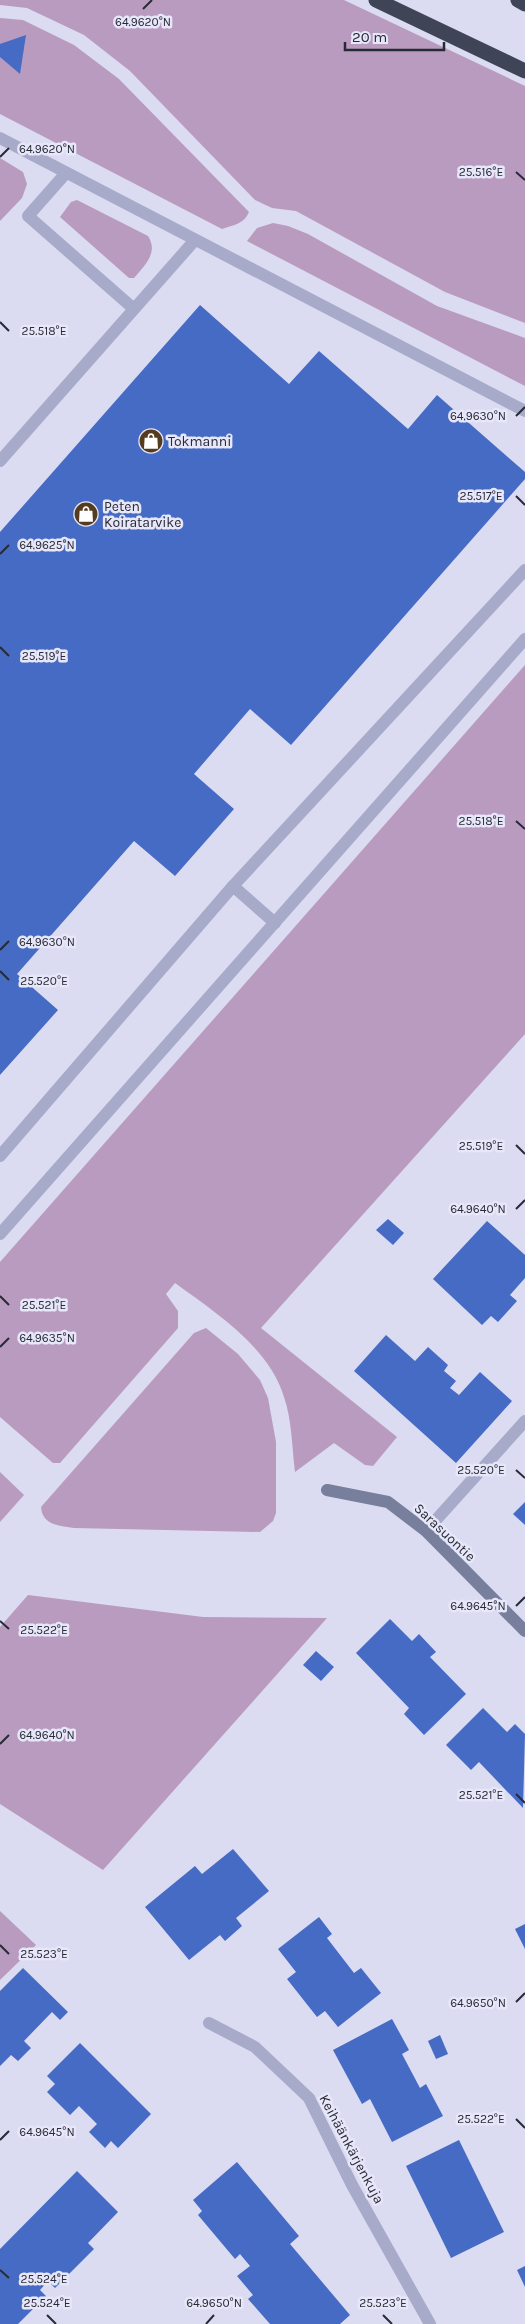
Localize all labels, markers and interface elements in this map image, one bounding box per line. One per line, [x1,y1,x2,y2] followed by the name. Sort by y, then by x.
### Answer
[115,15,171,29] text: 64.9620°N
[345,20,444,52] scale bar
[352,28,387,46] text: 20 m
[19,142,75,156] text: 64.9620°N
[459,165,503,179] text: 25.516°E
[22,324,66,338] text: 25.518°E
[450,409,506,423] text: 64.9630°N
[138,428,164,454] shop icon: Tokmanni
[168,433,231,450] place label: Tokmanni
[459,489,503,503] text: 25.517°E
[104,498,181,531] place label: Peten Koiratarvike
[73,501,99,527] shop icon: Peten Koiratarvike
[19,538,75,552] text: 64.9625°N
[22,649,66,663] text: 25.519°E
[459,814,503,828] text: 25.518°E
[19,935,75,949] text: 64.9630°N
[20,974,68,988] text: 25.520°E
[459,1139,503,1153] text: 25.519°E
[450,1202,506,1216] text: 64.9640°N
[22,1298,66,1312] text: 25.521°E
[19,1331,75,1345] text: 64.9635°N
[457,1463,505,1477] text: 25.520°E
[411,1500,479,1565] street label: Sarasuontie
[450,1599,506,1613] text: 64.9645°N
[20,1623,68,1637] text: 25.522°E
[19,1728,75,1742] text: 64.9640°N
[459,1788,503,1802] text: 25.521°E
[20,1947,68,1961] text: 25.523°E
[450,1996,506,2010] text: 64.9650°N
[316,2092,388,2207] street label: Keihäänkärjenkuja
[457,2112,505,2126] text: 25.522°E
[19,2125,75,2139] text: 64.9645°N
[20,2272,68,2286] text: 25.524°E
[23,2296,71,2310] text: 25.524°E
[186,2296,242,2310] text: 64.9650°N
[359,2296,407,2310] text: 25.523°E

